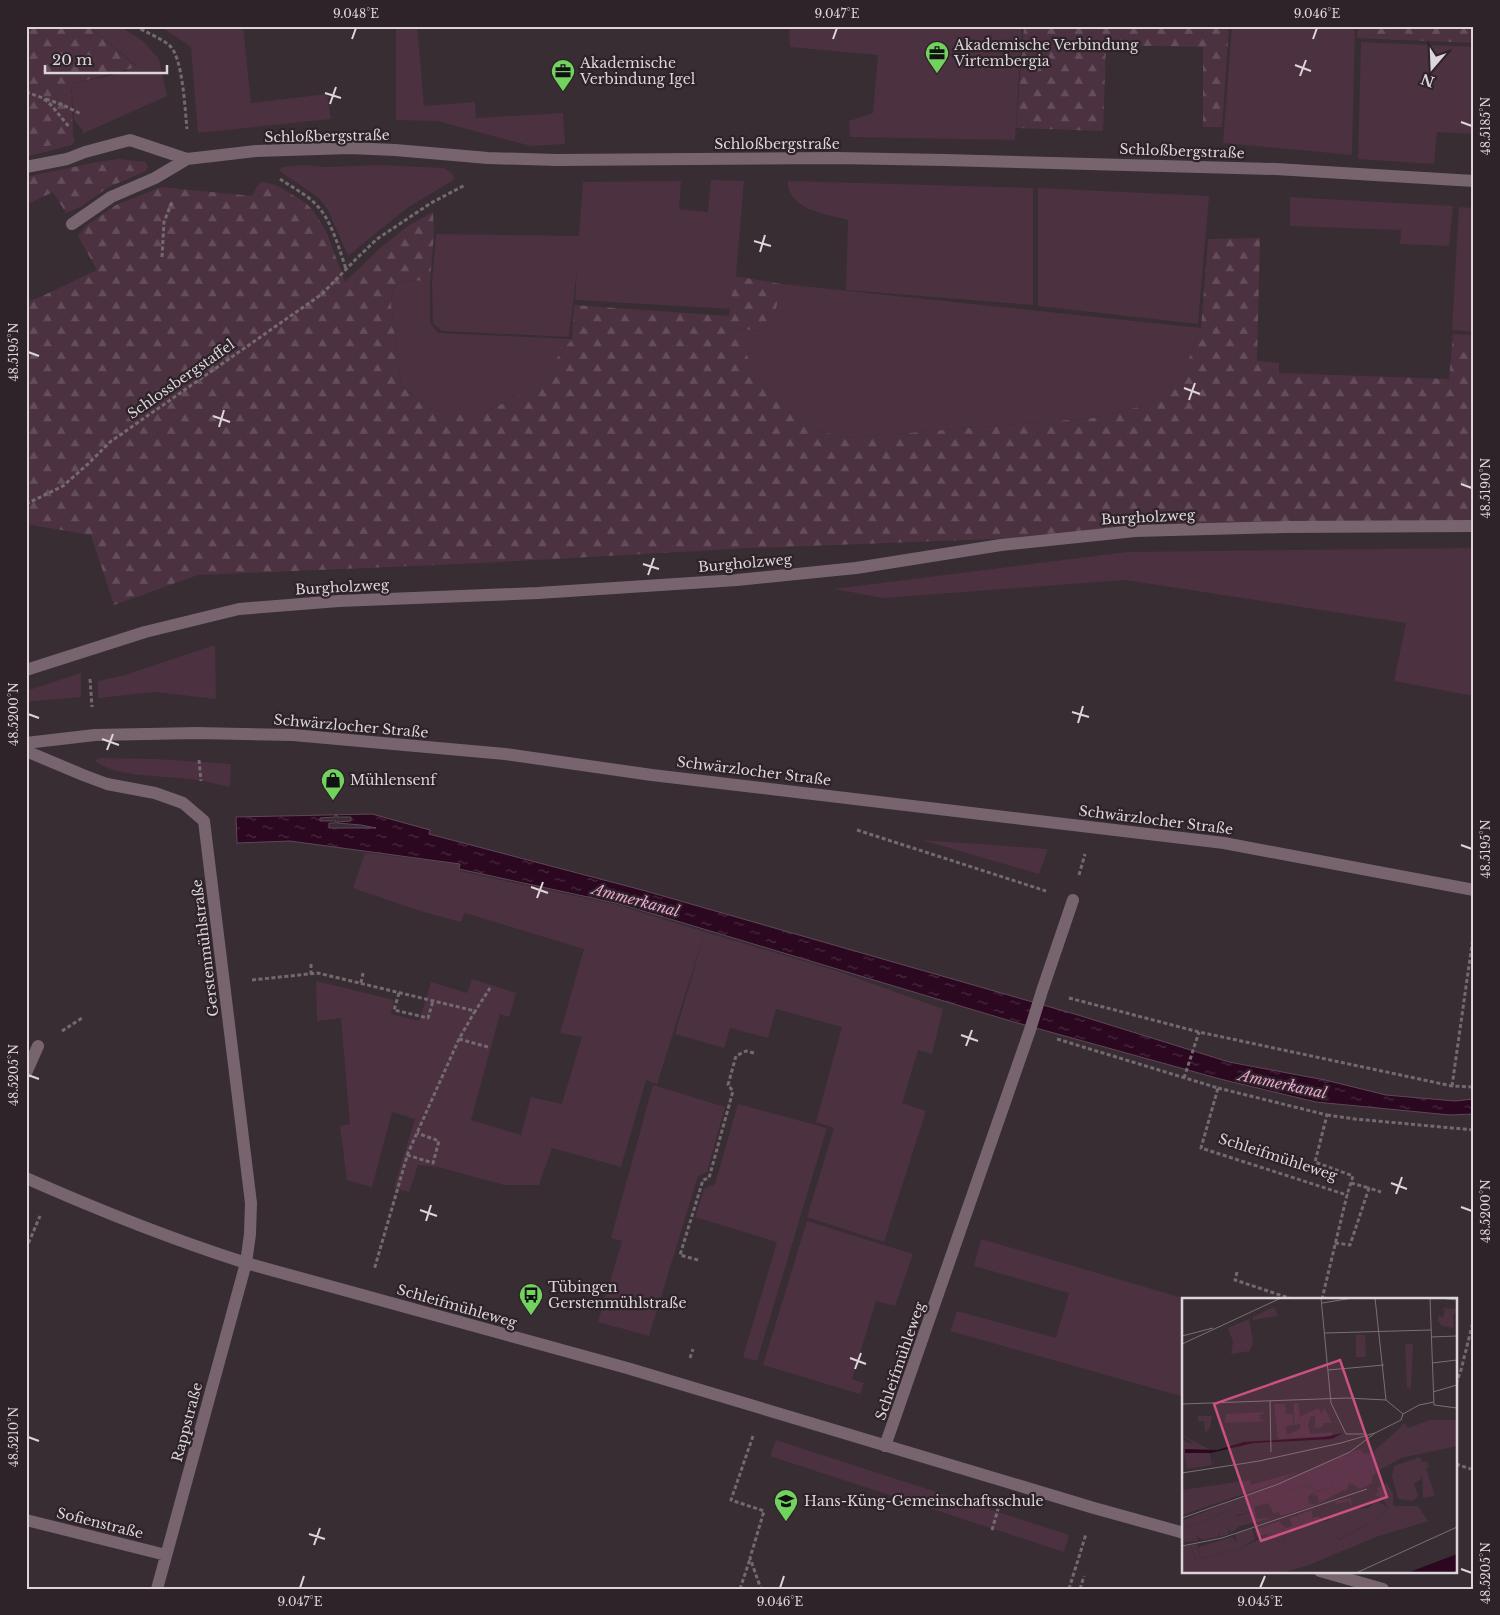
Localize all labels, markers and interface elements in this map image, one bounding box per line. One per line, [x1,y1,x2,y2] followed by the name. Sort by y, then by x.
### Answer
[333,6,379,21] text: 9.048°E
[815,6,860,21] text: 9.047°E
[1294,6,1341,21] text: 9.046°E
[953,36,1139,70] place label: Akademische Verbindung Virtembergia
[924,40,950,74] office icon: Akademische Verbindung Virtembergia
[45,42,168,74] scale bar
[1408,42,1458,92] north arrow
[52,50,92,69] text: 20 m
[579,54,696,88] place label: Akademische Verbindung Igel
[550,58,576,92] office icon: Akademische Verbindung Igel
[1419,70,1437,91] text: N
[1478,96,1493,155] text: 48.5185°N
[264,126,390,146] street label: Schloßbergstraße
[714,135,840,153] street label: Schloßbergstraße
[1119,140,1245,162] street label: Schloßbergstraße
[6,322,21,382] text: 48.5195°N
[124,335,238,423] street label: Schlossbergstaffel
[1478,457,1493,518] text: 48.5190°N
[1100,506,1196,528] street label: Burgholzweg
[697,550,793,576] street label: Burgholzweg
[294,576,390,598] street label: Burgholzweg
[6,682,21,746] text: 48.5200°N
[273,710,429,742] street label: Schwärzlocher Straße
[676,753,832,789] street label: Schwärzlocher Straße
[320,767,346,801] shop icon: Mühlensenf
[350,771,438,789] place label: Mühlensenf
[1078,802,1234,838] street label: Schwärzlocher Straße
[1478,819,1493,879] text: 48.5195°N
[188,878,222,1018] street label: Gerstenmühlstraße
[588,879,682,921] water label: Ammerkanal
[6,1044,21,1106] text: 48.5205°N
[1235,1065,1329,1103] water label: Ammerkanal
[1216,1129,1340,1185] street label: Schleifmühleweg
[1478,1179,1493,1243] text: 48.5200°N
[548,1278,686,1312] place label: Tübingen Gerstenmühlstraße
[395,1280,520,1332] street label: Schleifmühleweg
[518,1282,544,1316] bus stop icon: Tübingen Gerstenmühlstraße
[1182,1298,1458,1572] inset map
[871,1299,929,1422] street label: Schleifmühleweg
[168,1380,206,1464] street label: Rappstraße
[6,1407,21,1467] text: 48.5210°N
[773,1488,799,1522] school or university icon: Hans-Küng-Gemeinschaftsschule
[804,1492,1043,1510] place label: Hans-Küng-Gemeinschaftsschule
[55,1504,145,1542] street label: Sofienstraße
[1478,1542,1493,1604] text: 48.5205°N
[278,1594,323,1609] text: 9.047°E
[757,1594,804,1609] text: 9.046°E
[1237,1594,1283,1609] text: 9.045°E

